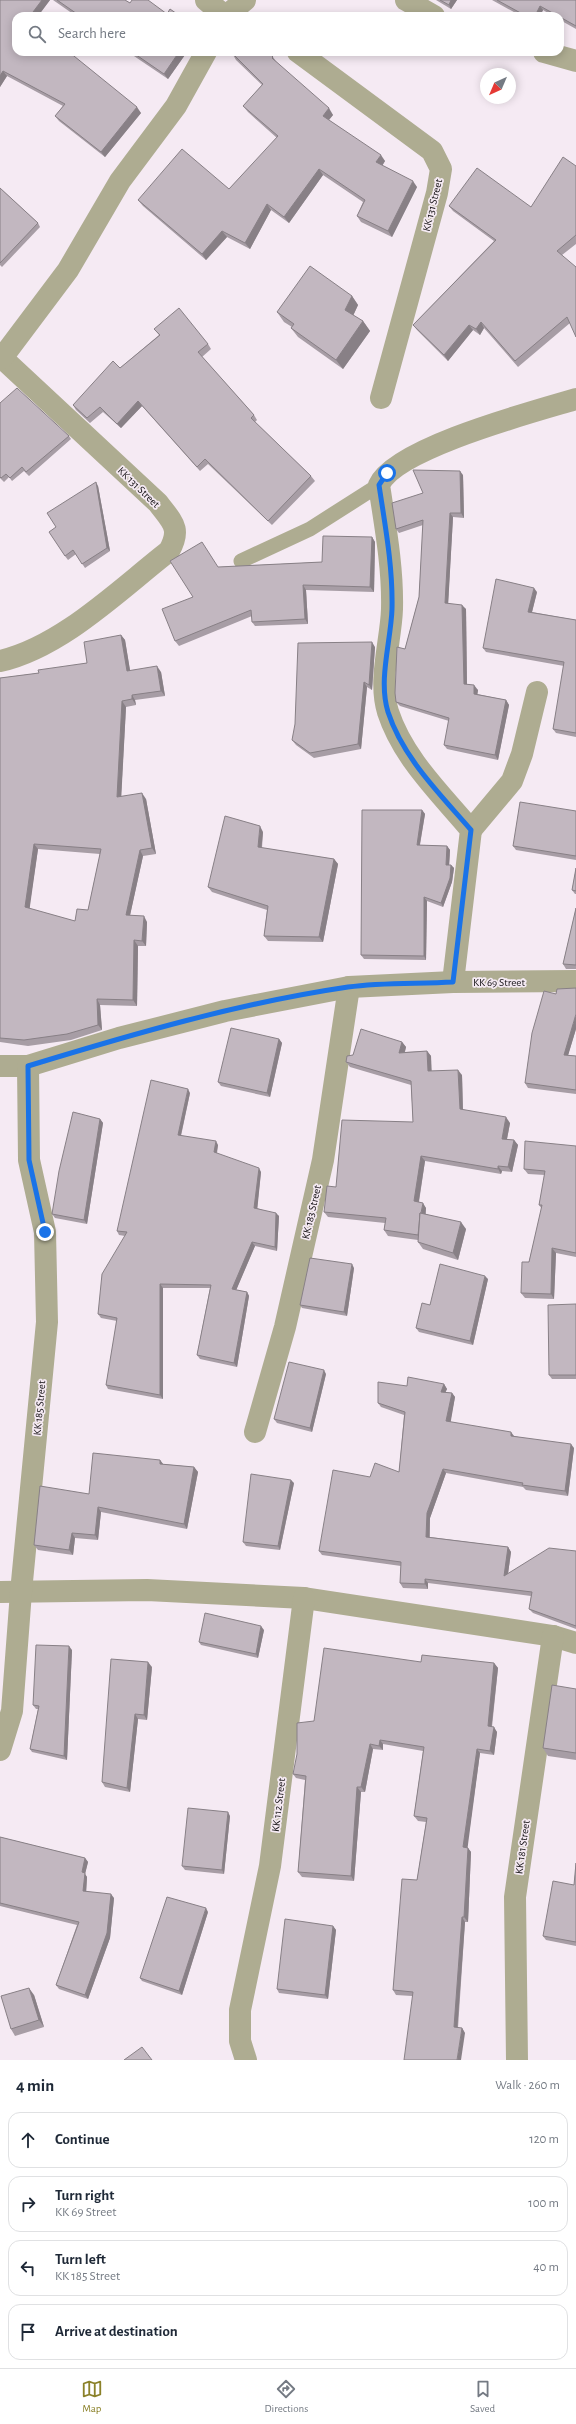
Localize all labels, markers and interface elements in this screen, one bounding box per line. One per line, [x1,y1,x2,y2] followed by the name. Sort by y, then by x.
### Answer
[12,12,564,56] search box
[26,23,48,45] icon: search
[58,26,126,41] text: Search here
[480,68,516,104] north arrow
[421,177,444,232] street label: KK 131 Street
[378,464,396,482] route start
[116,465,162,510] street label: KK 131 Street
[473,977,525,988] street label: KK 69 Street
[300,1184,323,1240] street label: KK 183 Street
[36,1223,54,1241] route end
[32,1380,47,1436] street label: KK 185 Street
[270,1777,287,1833] street label: KK 112 Street
[513,1819,532,1875] street label: KK 181 Street
[16,2077,54,2094] text: 4 min
[495,2079,560,2092] text: Walk · 260 m
[17,2129,39,2151] icon: ahead
[55,2132,110,2147] text: Continue
[529,2133,559,2146] text: 120 m
[55,2188,114,2203] text: Turn right
[17,2193,39,2215] icon: right
[528,2197,559,2210] text: 100 m
[55,2206,116,2219] text: KK 69 Street
[55,2252,106,2267] text: Turn left
[17,2257,39,2279] icon: left
[533,2261,559,2274] text: 40 m
[55,2270,120,2283] text: KK 185 Street
[17,2321,39,2343] icon: arrive
[55,2324,178,2339] text: Arrive at destination
[81,2378,103,2415] tab: Map
[264,2378,308,2415] tab: Directions
[470,2378,495,2415] tab: Saved

